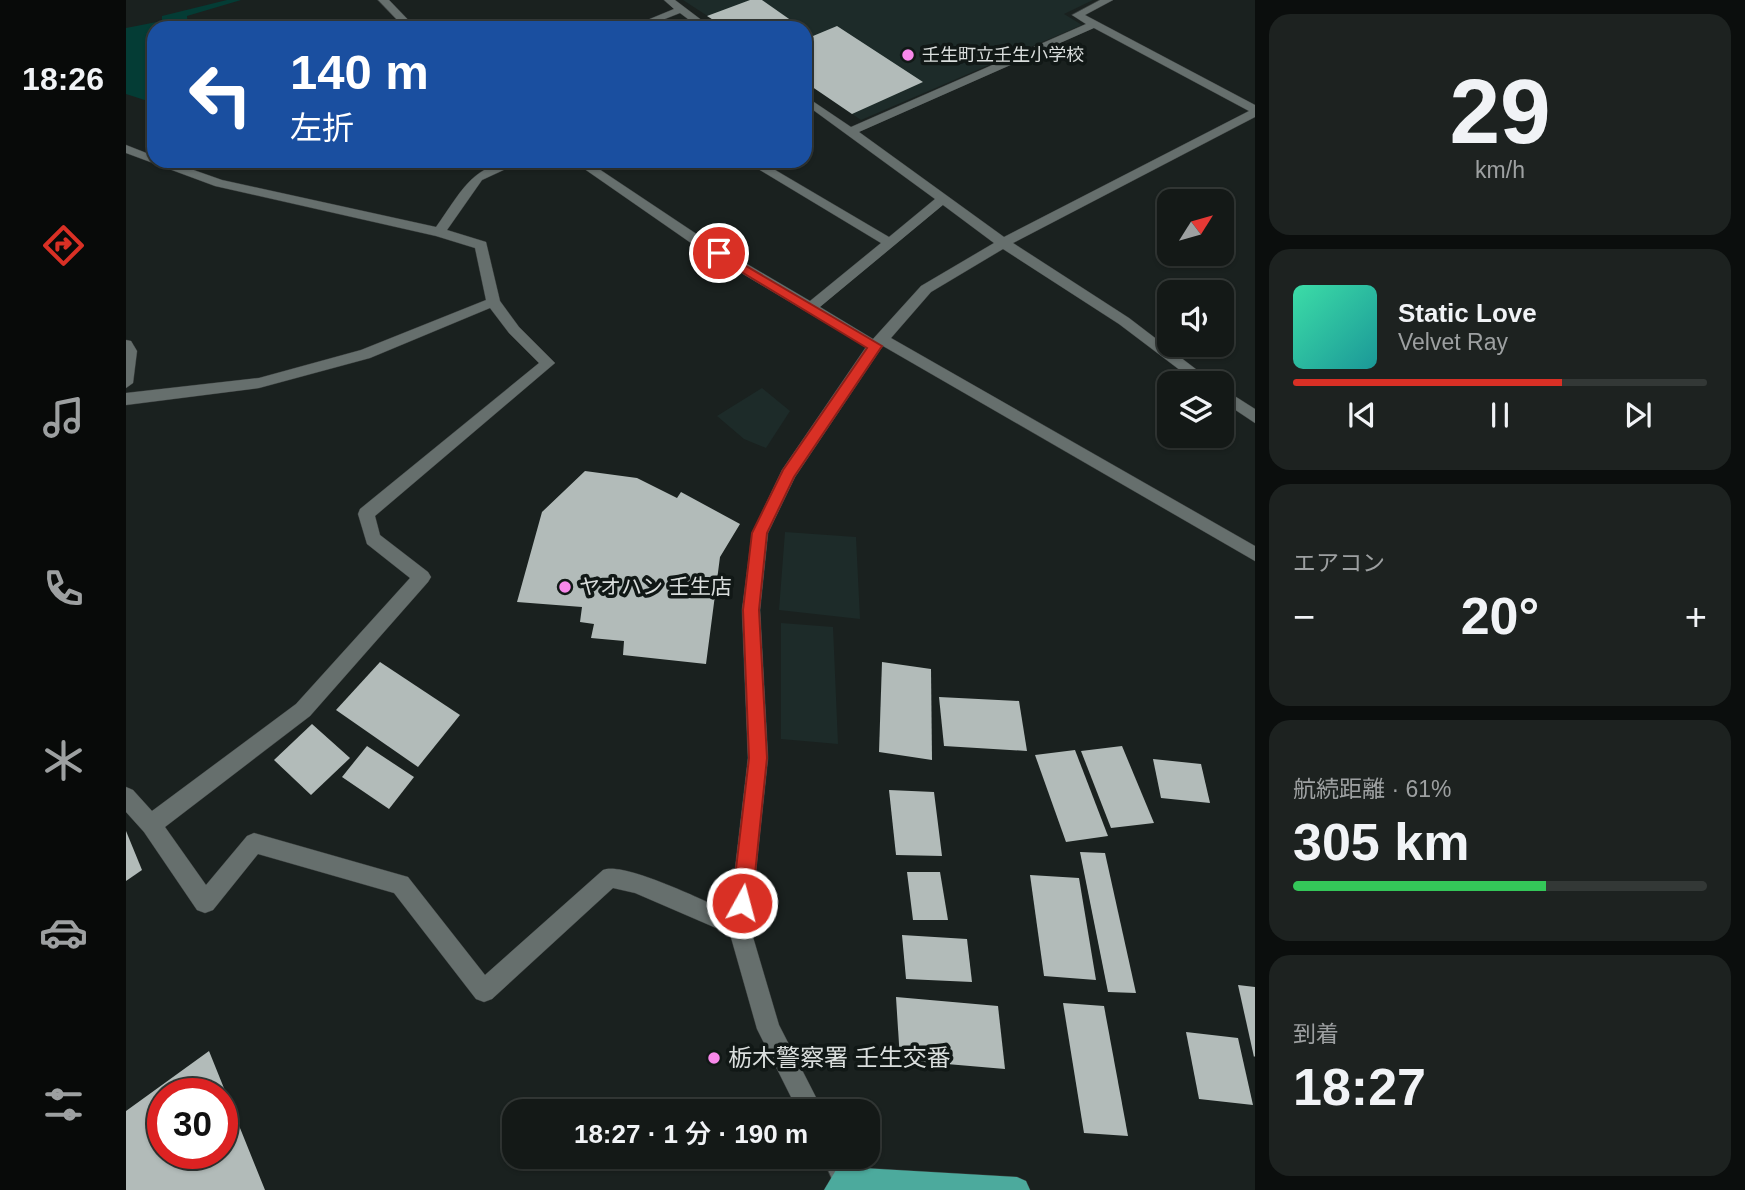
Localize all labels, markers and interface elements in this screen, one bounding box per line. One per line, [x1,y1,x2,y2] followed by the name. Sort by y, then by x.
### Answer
[290,45,429,99] text: 140 m
[922,45,1084,65] place label: 壬生町立壬生小学校
[900,47,916,63] marker: 壬生町立壬生小学校
[175,49,266,140] icon: left
[22,61,104,97] text: 18:26
[1449,61,1551,162] text: 29
[290,110,354,146] text: 左折
[1475,157,1525,183] text: km/h
[1157,189,1234,266] north arrow
[1157,189,1234,448] map controls
[39,221,88,270] icon: directions
[689,223,749,283] pin
[700,234,738,272] icon: arrive
[1157,280,1234,357] button: sound
[1398,298,1537,328] text: Static Love
[1398,329,1508,355] text: Velvet Ray
[1157,371,1234,448] button: layers
[39,393,88,442] icon: music
[1343,396,1381,434] icon: previous
[1481,396,1519,434] icon: pause
[1619,396,1657,434] icon: next
[1293,550,1385,576] text: エアコン
[39,564,88,613] icon: phone
[579,575,732,598] place label: ヤオハン 壬生店
[557,579,573,595] marker: ヤオハン 壬生店
[1461,587,1539,645] text: 20°
[1293,596,1315,638] text: −
[1685,596,1707,638] text: +
[39,736,88,785] icon: climate
[1293,776,1451,802] text: 航続距離 · 61%
[1293,813,1469,871] text: 305 km
[705,866,779,940] position arrow
[39,908,88,957] icon: car
[1293,1021,1339,1047] text: 到着
[728,1044,951,1071] place label: 栃木警察署 壬生交番
[706,1050,722,1066] marker: 栃木警察署 壬生交番
[1293,1058,1426,1116] text: 18:27
[147,1078,238,1169] speed limit sign: 30
[39,1080,88,1129] icon: filters
[574,1119,808,1149] text: 18:27 · 1 分 · 190 m

